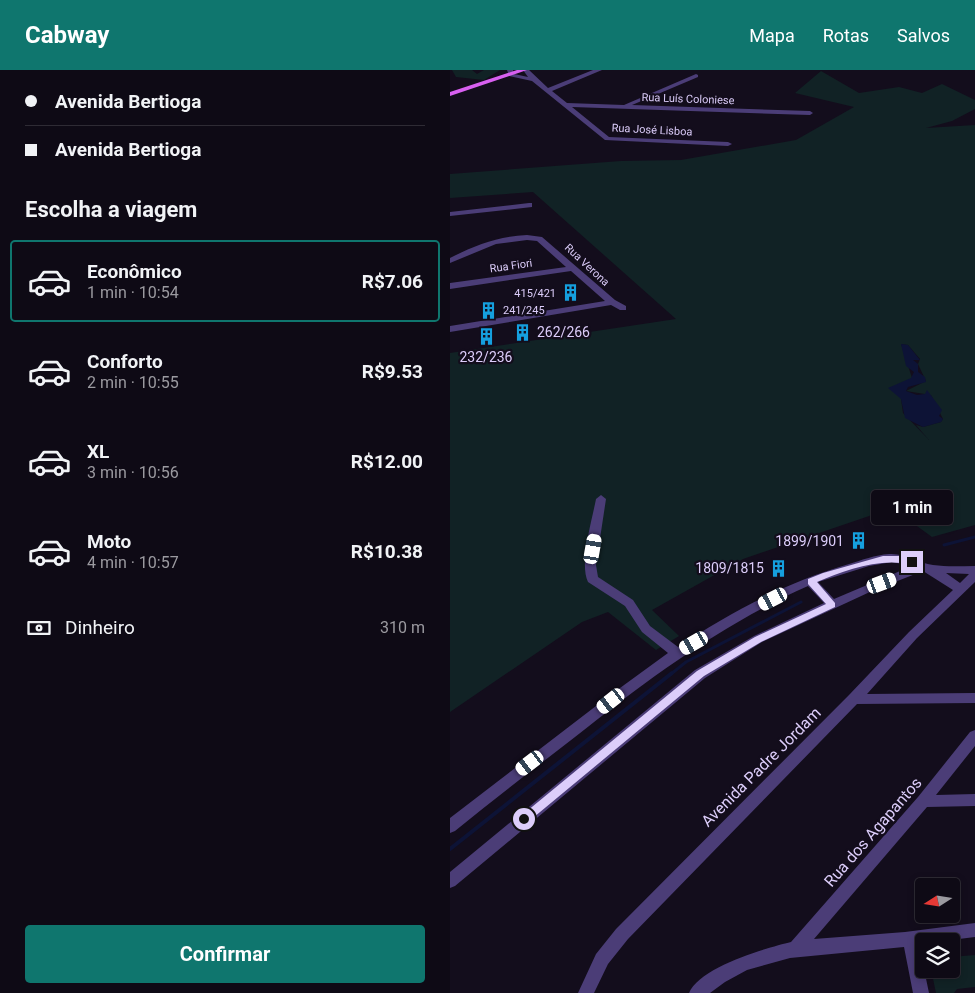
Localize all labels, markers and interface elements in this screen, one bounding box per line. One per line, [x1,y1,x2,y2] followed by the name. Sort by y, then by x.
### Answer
[25,21,109,49] text: Cabway
[749,25,795,46] text: Mapa
[823,25,869,46] text: Rotas
[897,25,950,46] text: Salvos
[55,90,201,113] text: Avenida Bertioga
[641,91,735,107] street label: Rua Luís Coloniese
[611,121,693,139] street label: Rua José Lisboa
[55,138,201,161] text: Avenida Bertioga
[25,197,197,222] text: Escolha a viagem
[562,241,612,289] street label: Rua Verona
[489,257,533,275] street label: Rua Fiori
[27,259,72,304] icon: car
[87,260,182,283] text: Econômico
[362,270,423,293] text: R$7.06
[87,283,179,302] text: 1 min · 10:54
[560,283,580,303] building icon: 415/421
[514,287,556,300] place label: 415/421
[479,300,499,320] building icon: 241/245
[503,304,545,317] place label: 241/245
[513,322,533,342] building icon: 262/266
[537,324,590,340] place label: 262/266
[476,327,496,347] building icon: 232/236
[27,349,72,394] icon: car
[460,349,513,365] place label: 232/236
[87,350,163,373] text: Conforto
[362,360,423,383] text: R$9.53
[87,373,179,392] text: 2 min · 10:55
[27,439,72,484] icon: car
[87,440,109,463] text: XL
[351,450,423,473] text: R$12.00
[87,463,179,482] text: 3 min · 10:56
[871,490,953,524] callout: 1 min
[892,498,932,517] text: 1 min
[27,529,72,574] icon: car
[87,530,131,553] text: Moto
[848,531,868,551] building icon: 1899/1901
[583,533,602,565] car
[775,533,844,549] place label: 1899/1901
[351,540,423,563] text: R$10.38
[901,551,923,573] route end
[87,553,179,572] text: 4 min · 10:57
[768,558,788,578] building icon: 1809/1815
[695,560,764,576] place label: 1809/1815
[865,571,898,595] car
[756,586,789,612] car
[25,614,53,642] icon: cash
[65,616,135,639] text: Dinheiro
[380,618,425,637] text: 310 m
[677,629,710,657] car
[594,686,627,716] car
[697,703,825,831] street label: Avenida Padre Jordam
[513,748,546,778] car
[820,773,926,891] street label: Rua dos Agapantos
[513,808,535,830] route start
[915,878,960,922] north arrow
[915,878,960,978] map controls
[25,925,425,983] button: Confirmar
[915,933,960,978] button: layers

